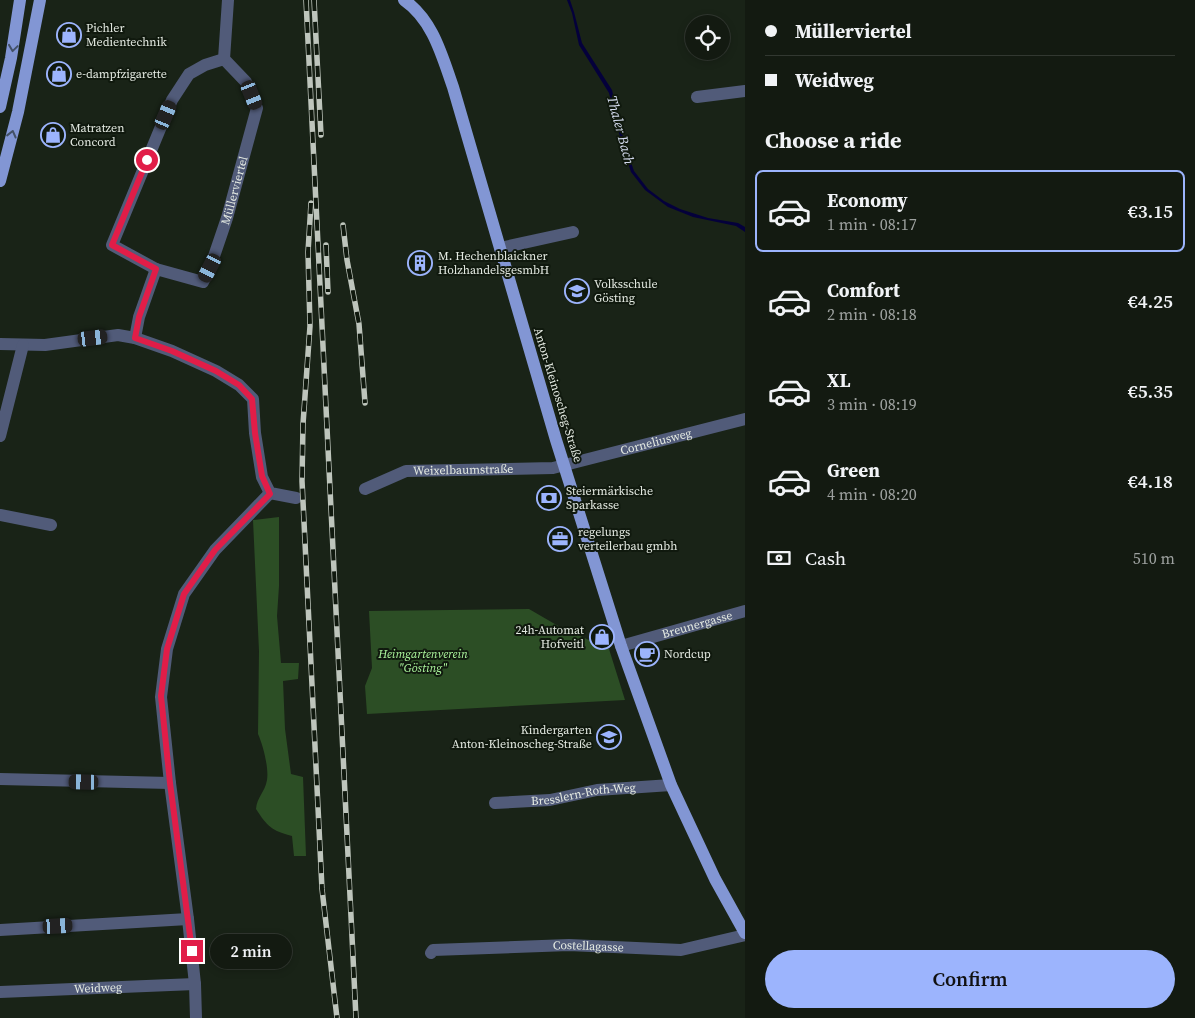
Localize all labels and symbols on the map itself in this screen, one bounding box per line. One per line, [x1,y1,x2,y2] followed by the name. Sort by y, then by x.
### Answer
[86,20,167,50] place label: Pichler Medientechnik
[56,22,82,48] shop icon: Pichler Medientechnik
[8,44,18,53] one-way arrow
[46,61,72,87] shop icon: e-dampfzigarette
[76,66,167,82] place label: e-dampfzigarette
[239,78,264,112] car
[602,93,640,167] water label: Thaler Bach
[153,98,178,132] car
[70,120,124,150] place label: Matratzen Concord
[40,122,66,148] shop icon: Matratzen Concord
[6,129,17,138] one-way arrow
[136,149,158,171] route start
[217,154,252,227] street label: Müllerviertel
[438,248,549,278] place label: M. Hechenblaickner HolzhandelsgesmbH
[407,250,433,276] building icon: M. Hechenblaickner HolzhandelsgesmbH
[196,251,223,285] car
[594,276,658,306] place label: Volksschule Gösting
[564,278,590,304] school or university icon: Volksschule Gösting
[530,326,586,464] street label: Anton-Kleinoscheg-Straße
[77,329,108,347] car
[618,425,693,459] street label: Corneliusweg
[413,461,514,479] street label: Weixelbaumstraße
[566,483,653,513] place label: Steiermärkische Sparkasse
[536,485,562,511] bank icon: Steiermärkische Sparkasse
[578,524,677,554] place label: regelungs verteilerbau gmbh
[547,526,573,552] office icon: regelungs verteilerbau gmbh
[660,607,734,642] street label: Breunergasse
[515,622,584,652] place label: 24h-Automat Hofveitl
[589,624,615,650] shop icon: 24h-Automat Hofveitl
[634,641,660,667] cafe icon: Nordcup
[377,646,468,676] park label: Heimgartenverein "Gösting"
[664,646,711,662] place label: Nordcup
[452,722,592,752] place label: Kindergarten Anton-Kleinoscheg-Straße
[596,724,622,750] school or university icon: Kindergarten Anton-Kleinoscheg-Straße
[68,774,99,790] car
[530,779,636,809] street label: Bresslern-Roth-Weg
[42,918,73,934] car
[210,934,292,968] callout: 2 min
[553,937,624,955] street label: Costellagasse
[181,940,203,962] route end
[73,979,122,997] street label: Weidweg

